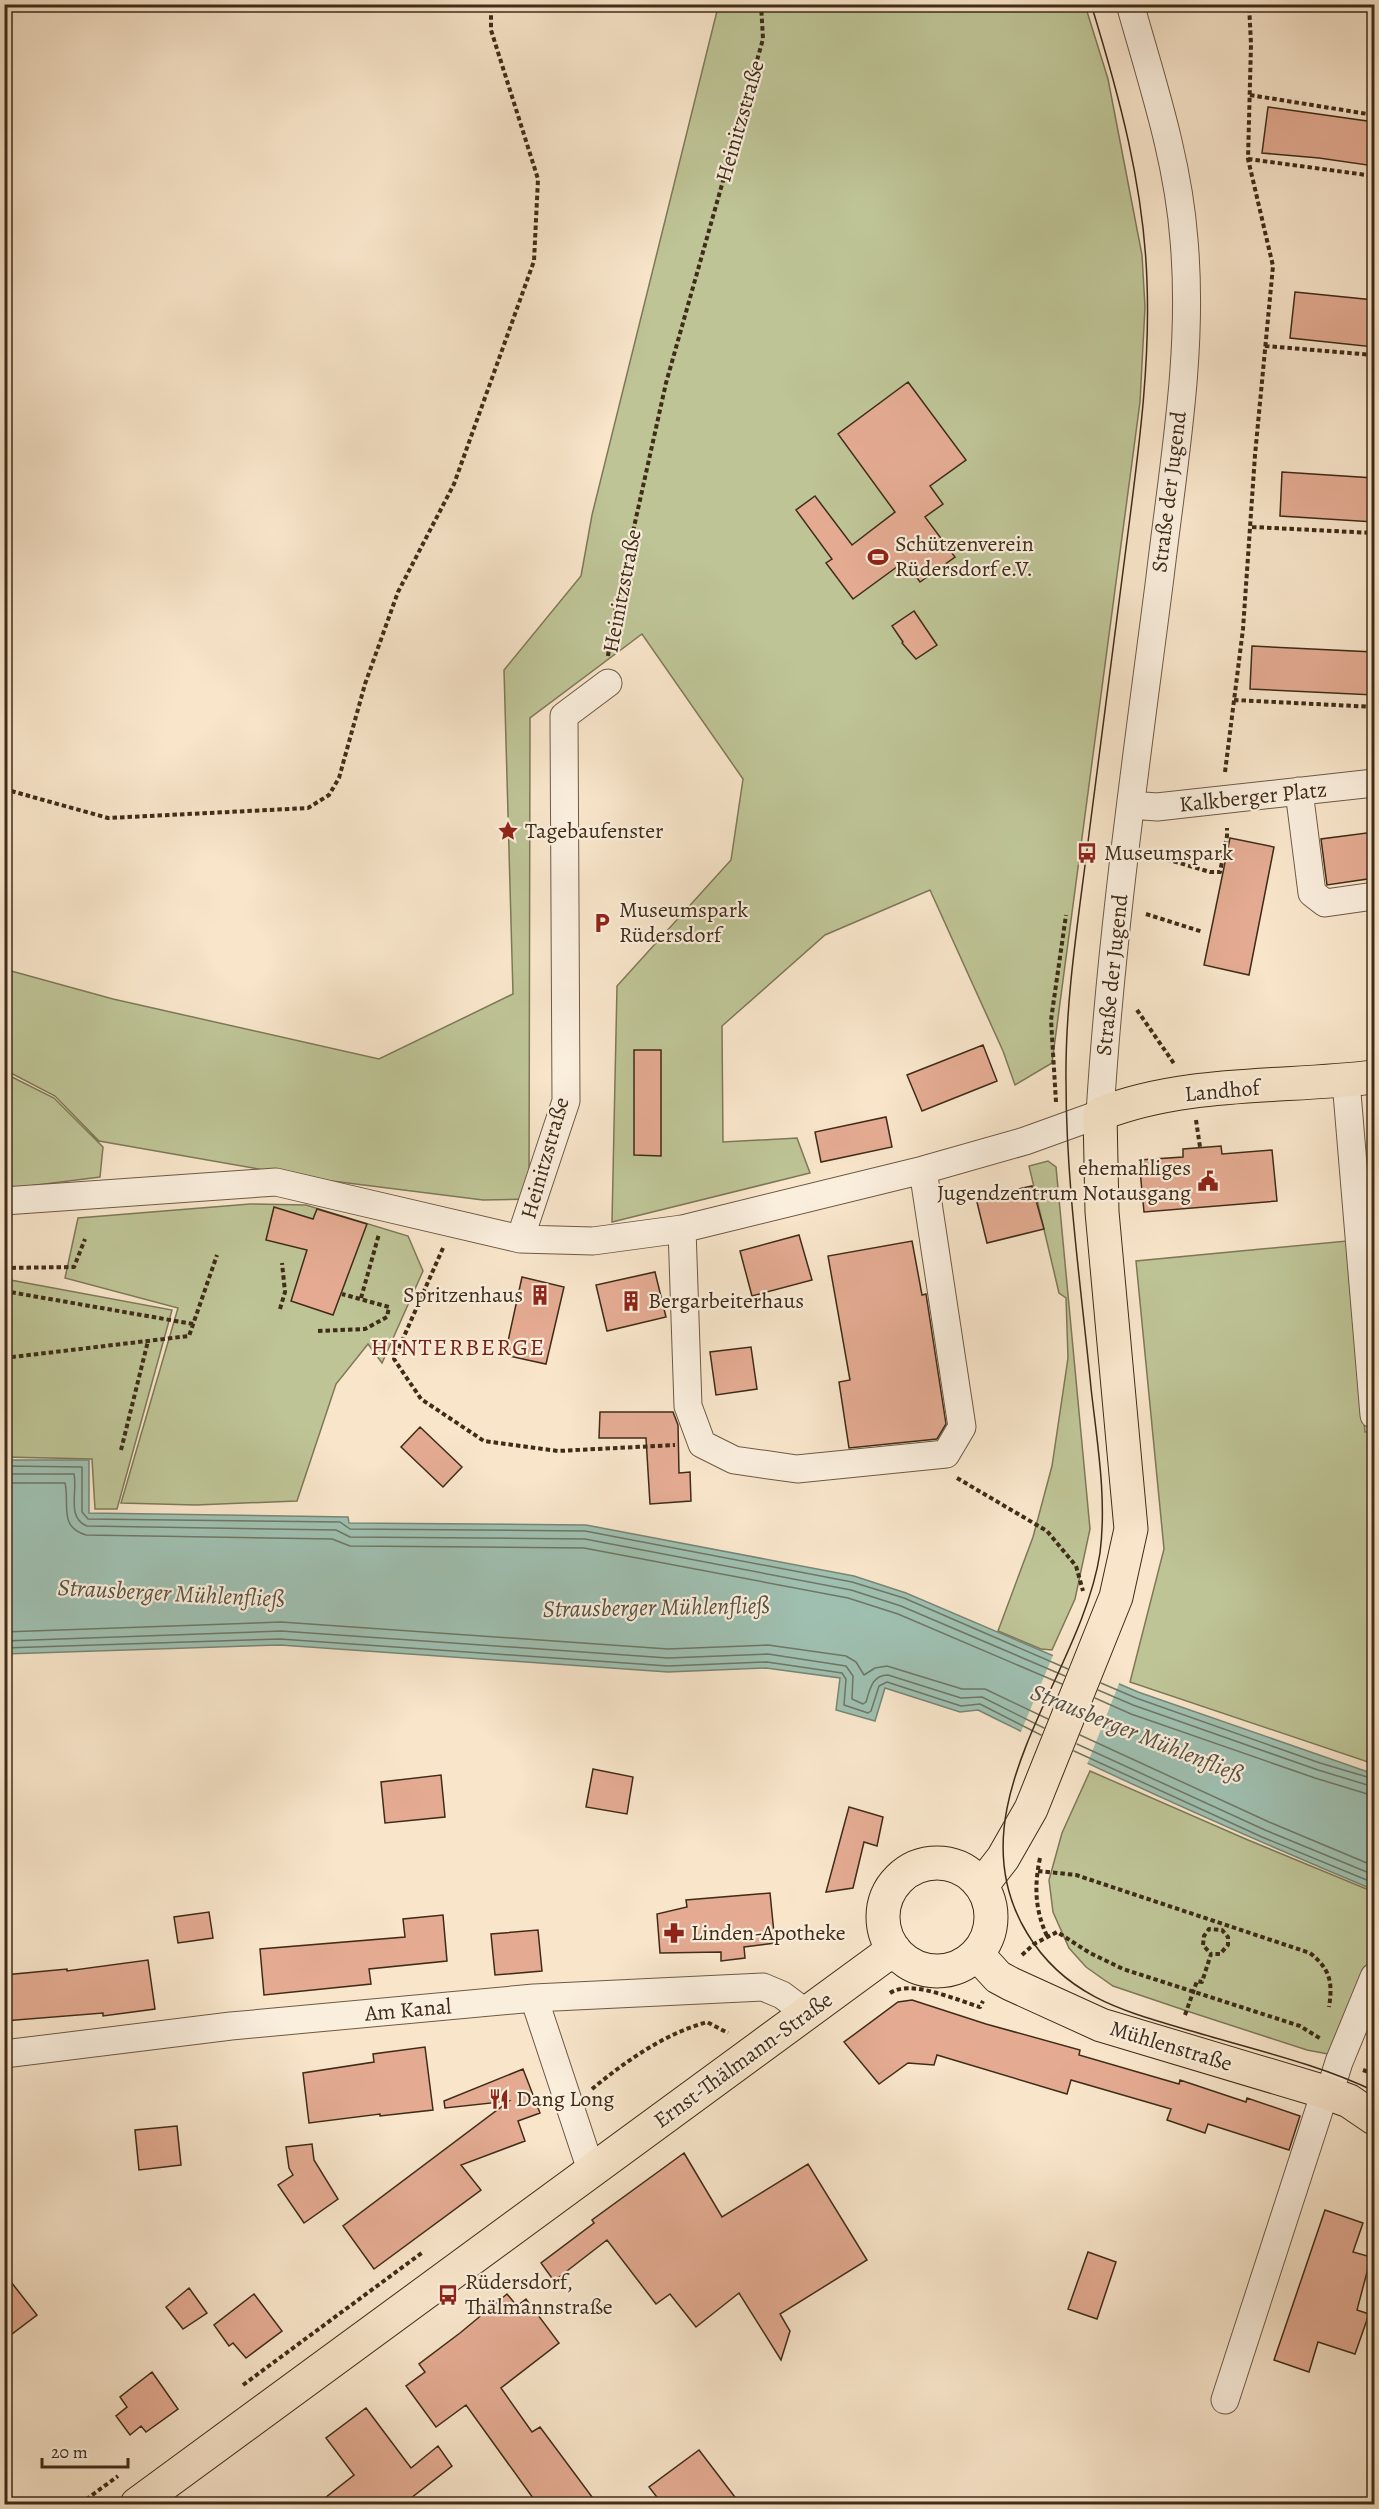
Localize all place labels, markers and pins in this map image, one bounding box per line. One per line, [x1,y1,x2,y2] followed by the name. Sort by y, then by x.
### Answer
[895,529,1034,584] place label: Schützenverein Rüdersdorf e.V.
[866,545,890,569] sports icon: Schützenverein Rüdersdorf e.V.
[525,816,664,846] place label: Tagebaufenster
[496,819,520,843] place icon: Tagebaufenster
[1104,838,1233,868] place label: Museumspark
[1075,841,1099,865] bus stop icon: Museumspark
[619,895,748,950] place label: Museumspark Rüdersdorf
[590,911,614,935] parking icon: Museumspark Rüdersdorf
[937,1153,1191,1208] place label: ehemahliges Jugendzentrum Notausgang
[1196,1169,1220,1193] public building icon: ehemahliges Jugendzentrum Notausgang
[403,1280,523,1310] place label: Spritzenhaus
[528,1283,552,1307] building icon: Spritzenhaus
[648,1286,804,1316] place label: Bergarbeiterhaus
[619,1289,643,1313] building icon: Bergarbeiterhaus
[691,1918,846,1948] place label: Linden-Apotheke
[662,1921,686,1945] pharmacy icon: Linden-Apotheke
[516,2084,614,2114] place label: Dang Long
[487,2087,511,2111] restaurant icon: Dang Long
[465,2267,613,2322] place label: Rüdersdorf, Thälmannstraße
[436,2283,460,2307] bus stop icon: Rüdersdorf, Thälmannstraße

